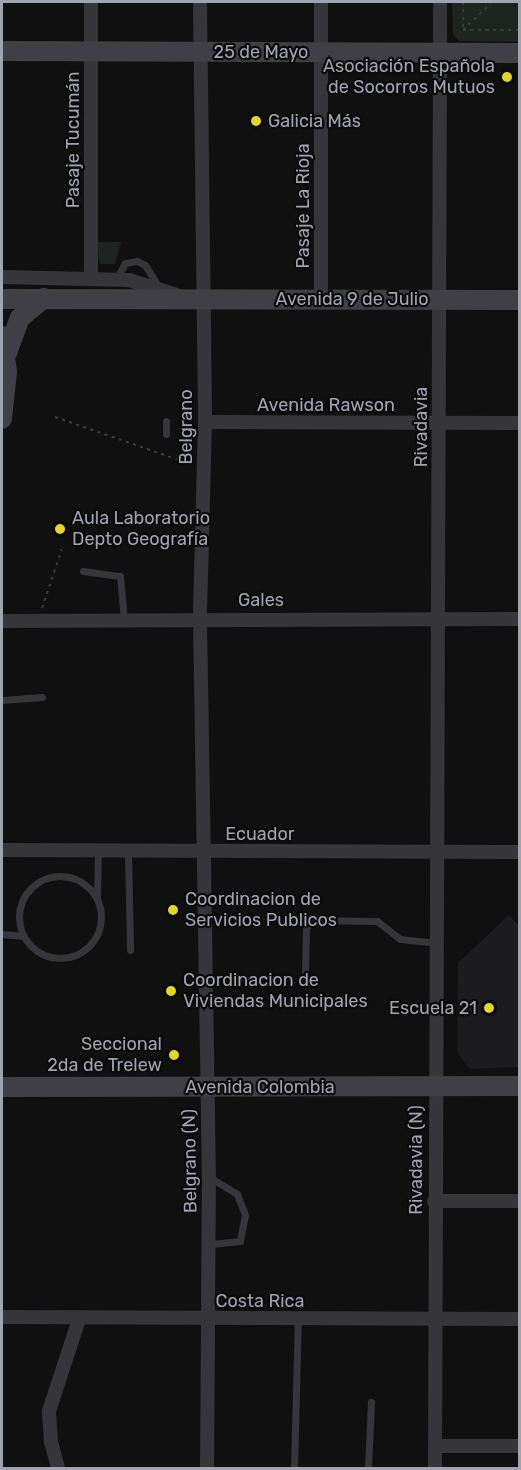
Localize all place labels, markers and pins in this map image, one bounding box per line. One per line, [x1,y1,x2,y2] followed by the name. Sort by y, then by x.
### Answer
[323,56,495,98] place label: Asociación Española de Socorros Mutuos
[500,70,514,84] marker: Asociación Española de Socorros Mutuos
[268,110,361,132] place label: Galicia Más
[249,114,263,128] marker: Galicia Más
[72,508,210,550] place label: Aula Laboratorio Depto Geografía
[53,522,67,536] marker: Aula Laboratorio Depto Geografía
[185,889,337,932] place label: Coordinacion de Servicios Publicos
[166,903,180,917] marker: Coordinacion de Servicios Publicos
[183,970,368,1012] place label: Coordinacion de Viviendas Municipales
[164,984,178,998] marker: Coordinacion de Viviendas Municipales
[389,997,477,1019] place label: Escuela 21
[482,1001,496,1015] marker: Escuela 21
[47,1034,162,1076] place label: Seccional 2da de Trelew
[167,1048,181,1062] marker: Seccional 2da de Trelew

